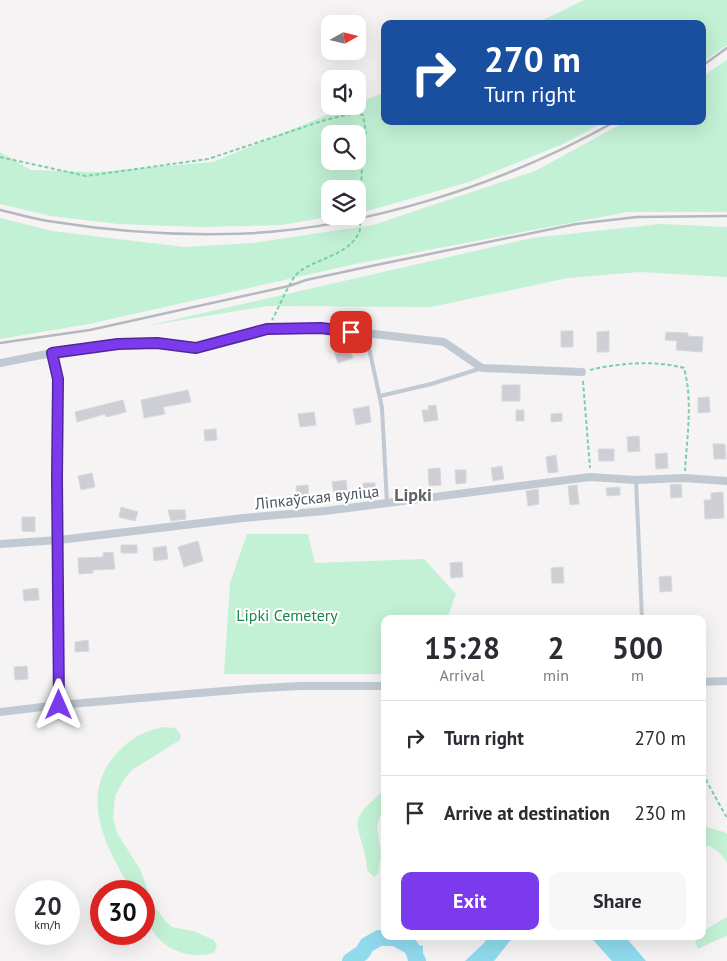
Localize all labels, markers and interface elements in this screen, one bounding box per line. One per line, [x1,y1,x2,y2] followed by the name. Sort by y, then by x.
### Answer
[321,15,366,60] north arrow
[321,15,366,225] map controls
[484,36,581,82] text: 270 m
[401,40,466,105] icon: right
[321,70,366,115] button: sound
[484,80,576,108] text: Turn right
[321,125,366,170] button: search
[321,180,366,225] button: layers
[330,311,372,353] pin
[337,318,365,346] icon: arrive
[253,481,380,514] street label: Ліпкаўская вуліца
[394,483,432,506] district label: Lipki
[236,605,338,625] park label: Lipki Cemetery
[424,628,500,667] text: 15:28
[548,628,565,667] text: 2
[612,628,663,667] text: 500
[440,665,484,685] text: Arrival
[543,665,569,685] text: min
[631,665,644,685] text: m
[32,678,84,730] position arrow
[401,724,429,752] icon: right
[444,726,524,750] text: Turn right
[634,726,686,750] text: 270 m
[401,799,429,827] icon: arrive
[444,801,610,825] text: Arrive at destination
[634,801,686,825] text: 230 m
[401,872,539,930] button: Exit
[549,872,686,930] button: Share
[90,880,155,945] speed limit sign: 30
[33,890,62,922] text: 20
[34,917,61,932] text: km/h

